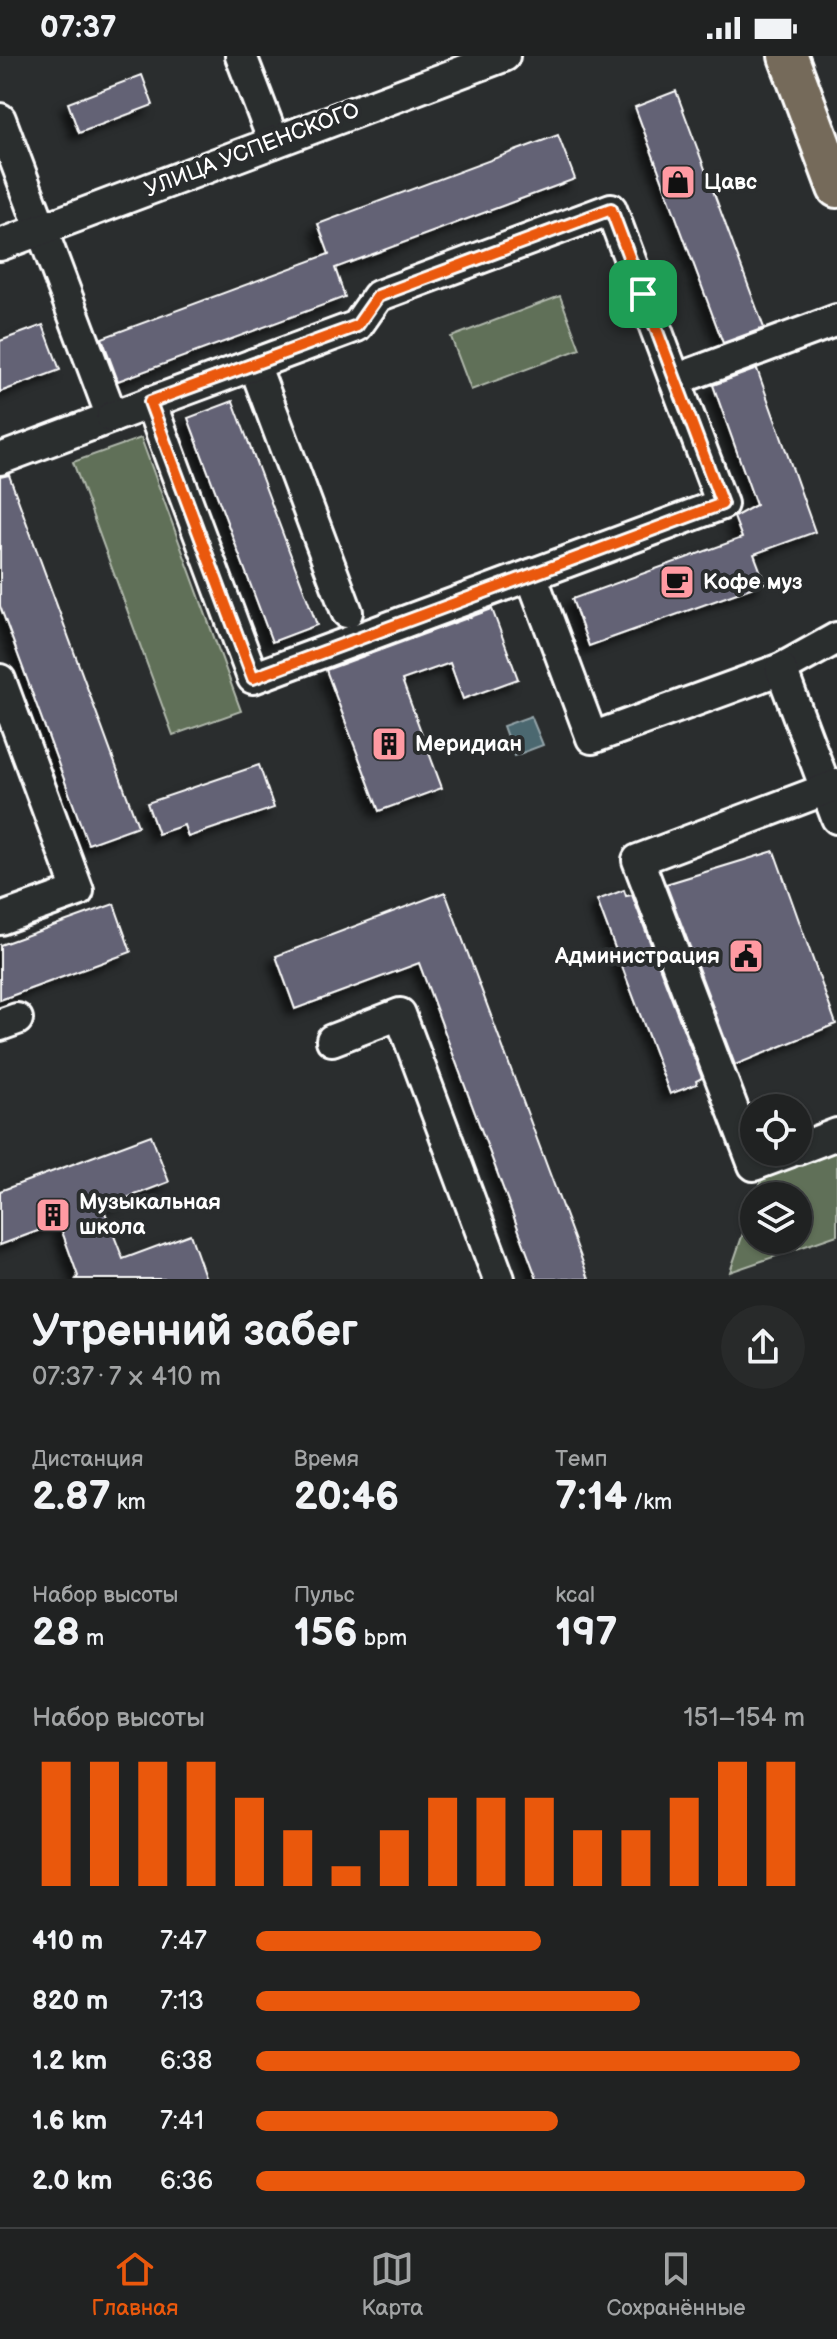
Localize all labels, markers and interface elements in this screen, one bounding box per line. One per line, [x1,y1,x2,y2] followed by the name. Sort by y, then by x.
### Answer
[40,10,117,46] text: 07:37
[141,97,363,203] street label: УЛИЦА УСПЕНСКОГО
[659,163,697,201] shop icon: Цавс
[704,169,757,196] place label: Цавс
[609,260,677,328] pin
[621,272,665,316] icon: arrive
[658,563,696,601] cafe icon: Кофе муз
[703,569,802,596] place label: Кофе муз
[370,725,408,763] building icon: Меридиан
[415,731,522,758] place label: Меридиан
[727,937,765,975] public building icon: Администрация
[554,943,720,970] place label: Администрация
[740,1094,812,1254] map controls
[740,1094,812,1166] button: locate
[740,1182,812,1254] button: layers
[79,1189,221,1241] place label: Музыкальная школа
[34,1196,72,1234] building icon: Музыкальная школа
[32,1305,358,1358] text: Утренний забег
[721,1305,805,1389] button: share
[32,1362,221,1393] text: 07:37 · 7 × 410 m
[32,1446,143,1473] text: Дистанция
[294,1446,359,1473] text: Время
[555,1446,608,1473] text: Темп
[32,1473,111,1521] text: 2.87
[294,1473,399,1521] text: 20:46
[555,1473,627,1521] text: 7:14
[111,1489,146,1516] text: km
[627,1489,672,1516] text: /km
[32,1582,178,1609] text: Набор высоты
[294,1582,354,1609] text: Пульс
[555,1582,595,1609] text: kcal
[32,1609,80,1657] text: 28
[294,1609,358,1657] text: 156
[555,1609,618,1657] text: 197
[80,1625,104,1652] text: m
[358,1625,407,1652] text: bpm
[32,1703,205,1734] text: Набор высоты
[684,1703,805,1734] text: 151–154 m
[32,1926,103,1957] text: 410 m
[160,1926,207,1957] text: 7:47
[32,1986,108,2017] text: 820 m
[160,1986,204,2017] text: 7:13
[32,2046,107,2077] text: 1.2 km
[160,2046,212,2077] text: 6:38
[32,2106,107,2137] text: 1.6 km
[160,2106,204,2137] text: 7:41
[32,2166,112,2197] text: 2.0 km
[160,2166,213,2197] text: 6:36
[92,2247,178,2322] tab: Главная
[361,2247,423,2322] tab: Карта
[606,2247,745,2322] tab: Сохранённые

